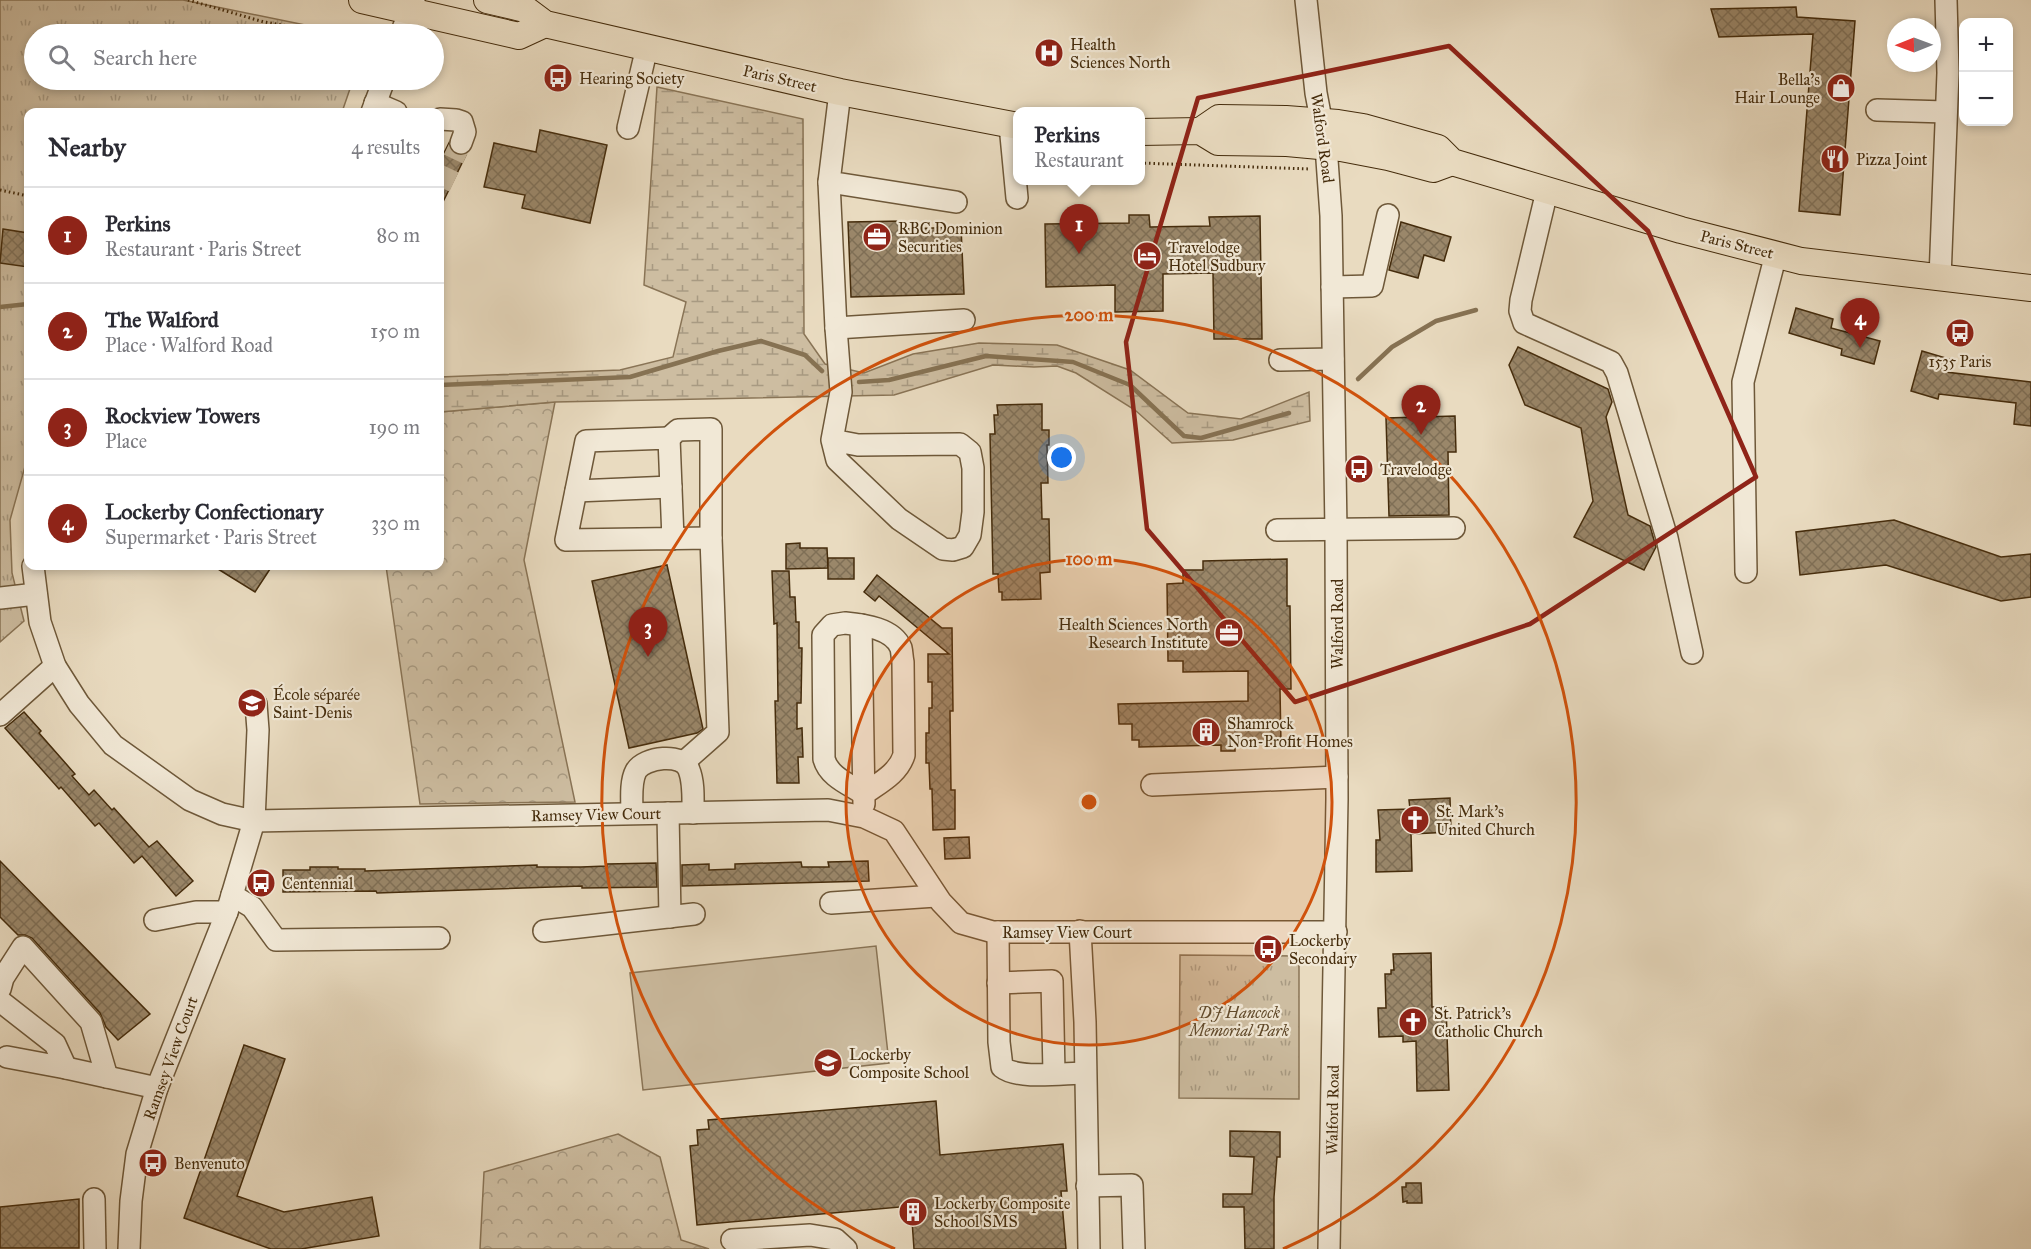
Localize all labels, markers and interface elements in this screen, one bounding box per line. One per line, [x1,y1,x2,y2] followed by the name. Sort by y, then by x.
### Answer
[1887,18,1941,72] north arrow
[1959,18,2013,126] map controls
[1959,18,2013,72] button: +
[24,24,444,90] search box
[1070,35,1170,72] place label: Health Sciences North
[1033,37,1065,69] hospital icon: Health Sciences North
[45,41,78,74] icon: search
[93,44,197,71] text: Search here
[741,61,819,96] street label: Paris Street
[542,62,574,94] bus stop icon: Hearing Society
[579,69,685,89] place label: Hearing Society
[1734,70,1820,108] place label: Bella’s Hair Lounge
[1825,72,1857,104] shop icon: Bella’s Hair Lounge
[1959,72,2013,126] button: −
[1307,92,1338,184] street label: Walford Road
[1013,107,1145,185] popup
[1034,121,1100,148] text: Perkins
[48,131,126,163] text: Nearby
[351,135,420,159] text: 4 results
[1819,143,1851,175] restaurant icon: Pizza Joint
[1034,148,1124,172] text: Restaurant
[1856,150,1928,170] place label: Pizza Joint
[1060,204,1098,254] pin: 1
[105,210,170,237] text: Perkins
[898,219,1003,256] place label: RBC Dominion Securities
[861,221,893,253] office icon: RBC Dominion Securities
[64,223,71,247] text: 1
[377,223,420,247] text: 80 m
[1698,226,1776,263] street label: Paris Street
[105,237,301,261] text: Restaurant · Paris Street
[1168,238,1266,275] place label: Travelodge Hotel Sudbury
[1131,240,1163,272] hotel icon: Travelodge Hotel Sudbury
[1840,298,1880,348] pin: 4
[1065,304,1114,326] text: 200 m
[105,306,219,333] text: The Walford
[1944,317,1976,349] bus stop icon: 1535 Paris
[63,319,72,343] text: 2
[370,319,420,343] text: 150 m
[105,333,273,357] text: Place · Walford Road
[1929,352,1992,371] place label: 1535 Paris
[1402,386,1440,435] pin: 2
[105,402,260,429] text: Rockview Towers
[64,415,72,439] text: 3
[369,415,420,439] text: 190 m
[105,429,147,453] text: Place
[1047,443,1076,472] your location
[1343,453,1375,485] bus stop icon: Travelodge
[1380,460,1452,480] place label: Travelodge
[105,498,323,525] text: Lockerby Confectionary
[62,511,73,535] text: 4
[371,511,420,535] text: 330 m
[105,525,317,549] text: Supermarket · Paris Street
[1066,548,1113,570] text: 100 m
[1328,579,1347,669] street label: Walford Road
[628,608,668,657] pin: 3
[1058,615,1208,652] place label: Health Sciences North Research Institute
[1213,617,1245,649] office icon: Health Sciences North Research Institute
[273,683,361,722] place label: École séparée Saint-Denis
[236,687,268,719] school or university icon: École séparée Saint-Denis
[1227,714,1353,751] place label: Shamrock Non-Profit Homes
[1190,716,1222,748] building icon: Shamrock Non-Profit Homes
[1079,792,1099,812] centre of rings
[1436,802,1535,839] place label: St. Mark’s United Church
[531,804,662,825] street label: Ramsey View Court
[1399,804,1431,836] church icon: St. Mark’s United Church
[245,867,277,899] bus stop icon: Centennial
[282,874,354,893] place label: Centennial
[1002,923,1132,942] street label: Ramsey View Court
[1289,931,1357,968] place label: Lockerby Secondary
[1252,933,1284,965] bus stop icon: Lockerby Secondary
[139,993,202,1123] street label: Ramsey View Court
[1187,1003,1289,1040] park label: DJ Hancock Memorial Park
[1434,1004,1543,1041] place label: St. Patrick's Catholic Church
[1397,1006,1429,1038] church icon: St. Patrick's Catholic Church
[849,1045,970,1082] place label: Lockerby Composite School
[812,1047,844,1079] school or university icon: Lockerby Composite School
[1322,1065,1343,1155] street label: Walford Road
[137,1147,169,1179] bus stop icon: Benvenuto
[174,1154,245,1173] place label: Benvenuto
[934,1194,1071,1231] place label: Lockerby Composite School SMS
[897,1196,929,1228] building icon: Lockerby Composite School SMS

